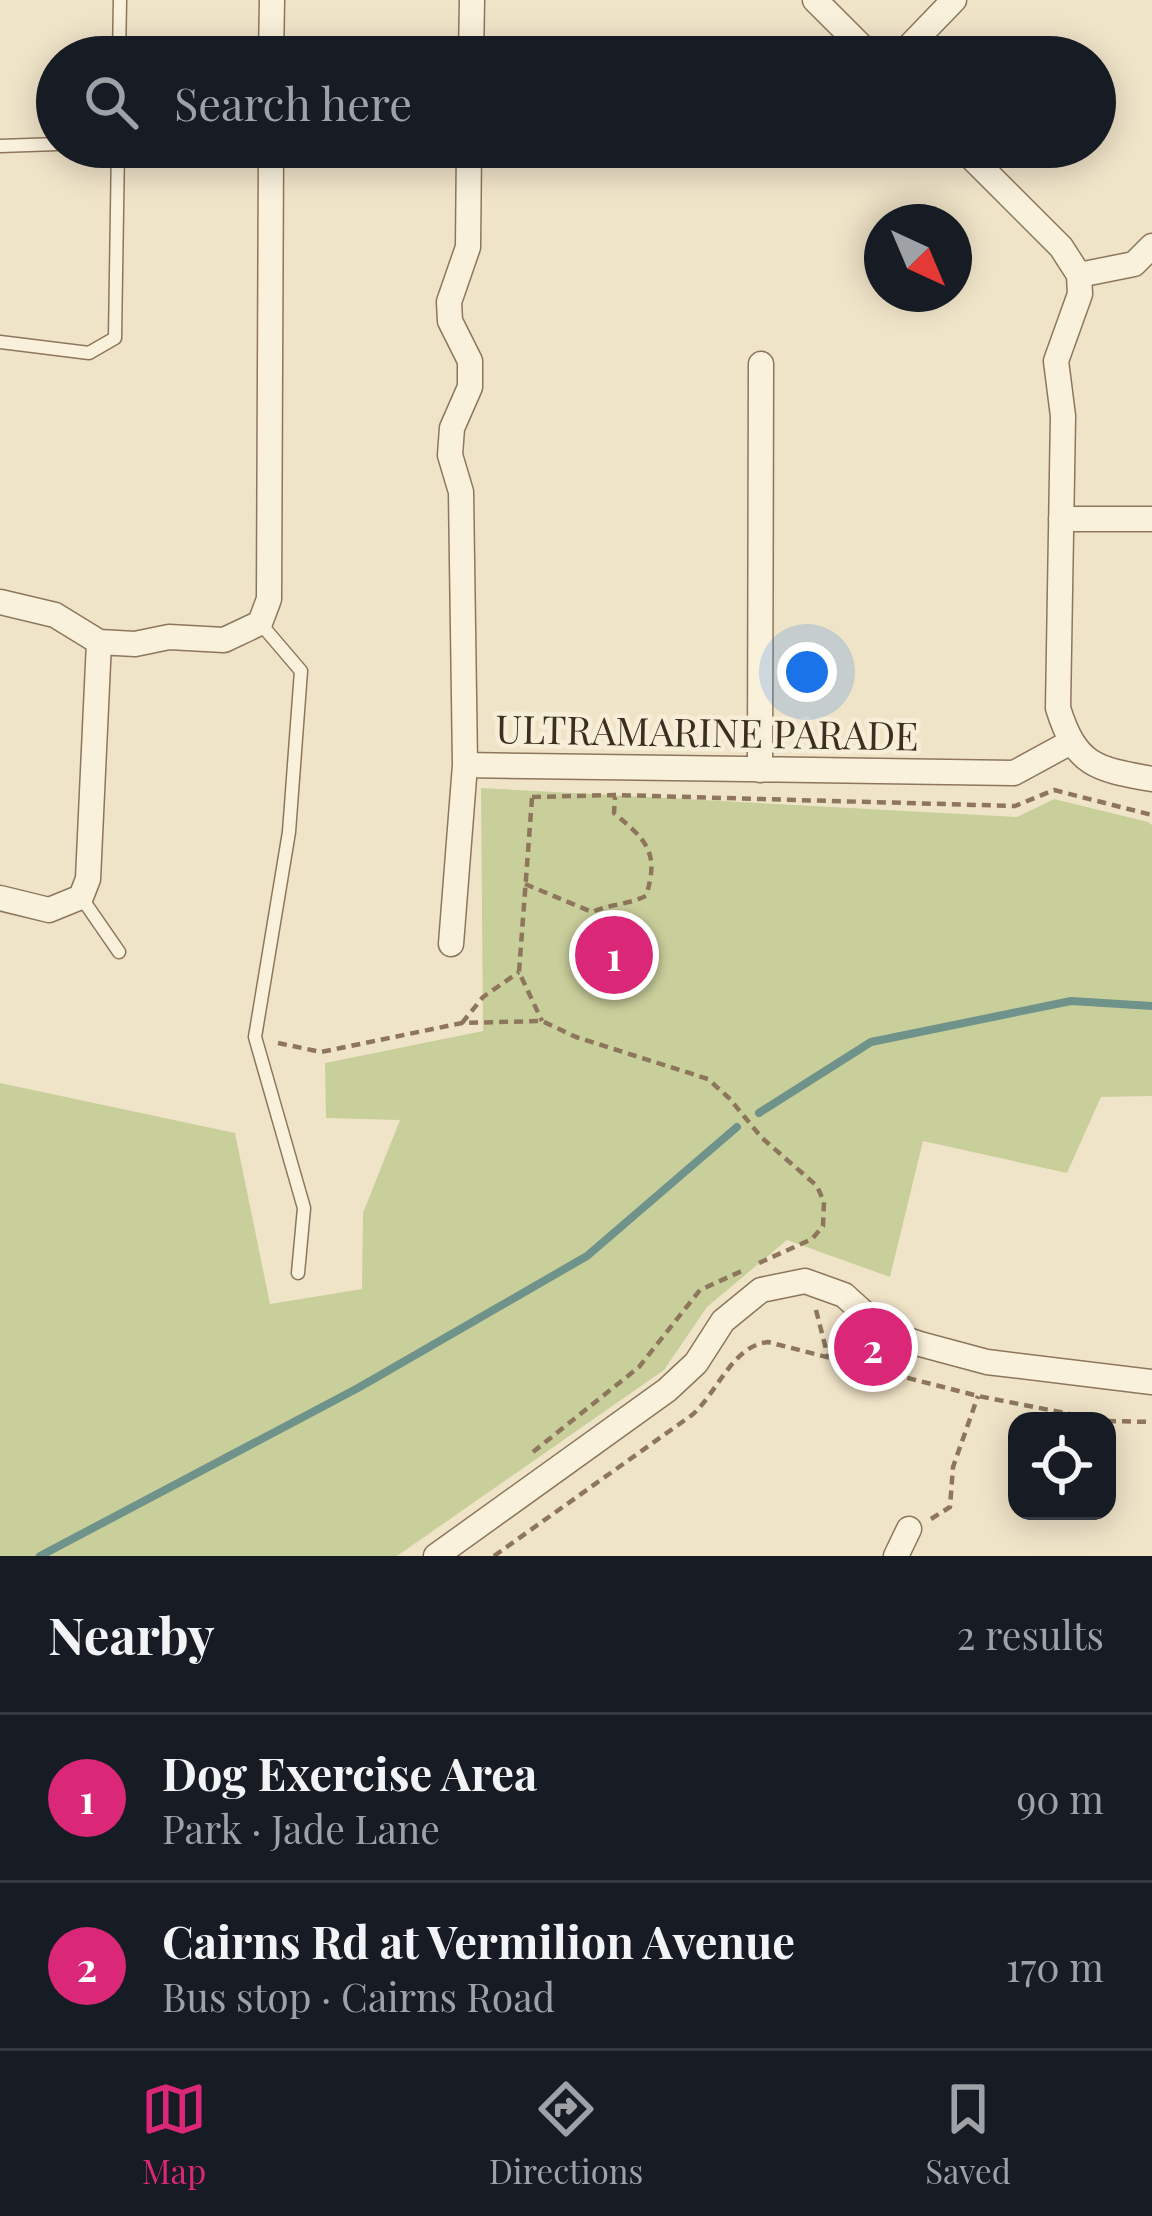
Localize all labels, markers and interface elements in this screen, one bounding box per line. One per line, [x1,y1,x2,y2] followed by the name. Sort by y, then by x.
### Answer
[36,36,1116,168] search box
[78,69,144,135] icon: search
[174,72,412,132] text: Search here
[864,204,972,312] north arrow
[777,642,837,702] your location
[495,701,919,761] street label: ULTRAMARINE PARADE
[575,910,653,1000] pin: 1
[834,1302,912,1392] pin: 2
[1008,1412,1116,1520] map controls
[1008,1412,1116,1520] button: locate
[48,1600,214,1668] text: Nearby
[957,1608,1104,1660] text: 2 results
[162,1742,537,1802] text: Dog Exercise Area
[80,1772,94,1824] text: 1
[1016,1772,1104,1824] text: 90 m
[162,1802,440,1854] text: Park · Jade Lane
[162,1910,795,1970] text: Cairns Rd at Vermilion Avenue
[77,1940,97,1992] text: 2
[1006,1940,1104,1992] text: 170 m
[162,1970,555,2022] text: Bus stop · Cairns Road
[141,2076,207,2192] tab: Map
[489,2076,643,2192] tab: Directions
[925,2076,1011,2192] tab: Saved

